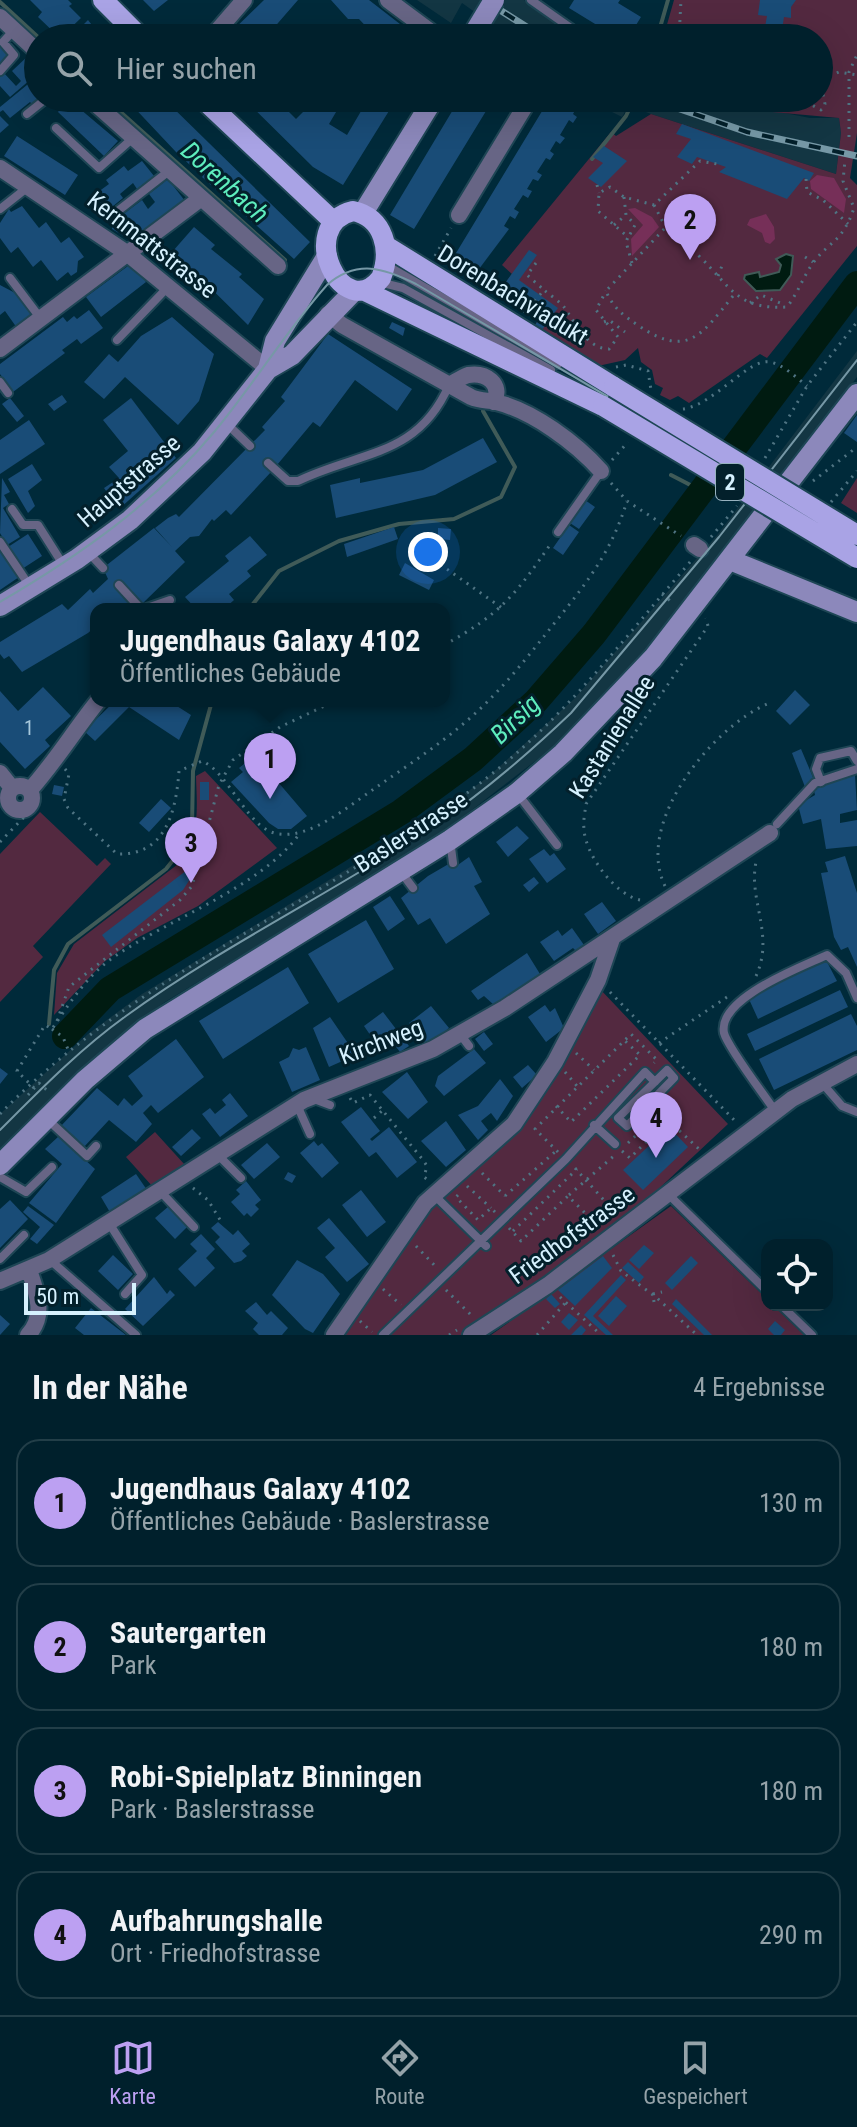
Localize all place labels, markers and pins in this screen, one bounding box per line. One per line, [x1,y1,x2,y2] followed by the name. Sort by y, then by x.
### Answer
[664,194,716,260] pin: 2
[244,733,296,799] pin: 1
[165,817,217,883] pin: 3
[630,1092,682,1158] pin: 4

